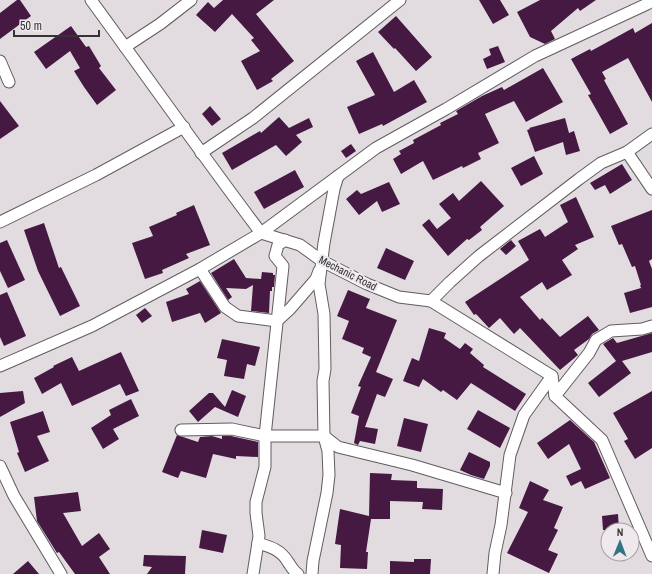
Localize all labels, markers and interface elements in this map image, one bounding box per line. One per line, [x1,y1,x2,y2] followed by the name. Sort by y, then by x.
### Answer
[14,12,99,38] scale bar
[20,18,42,34] text: 50 m
[317,252,379,294] street label: Mechanic Road
[600,522,640,562] north arrow
[617,525,624,539] text: N

